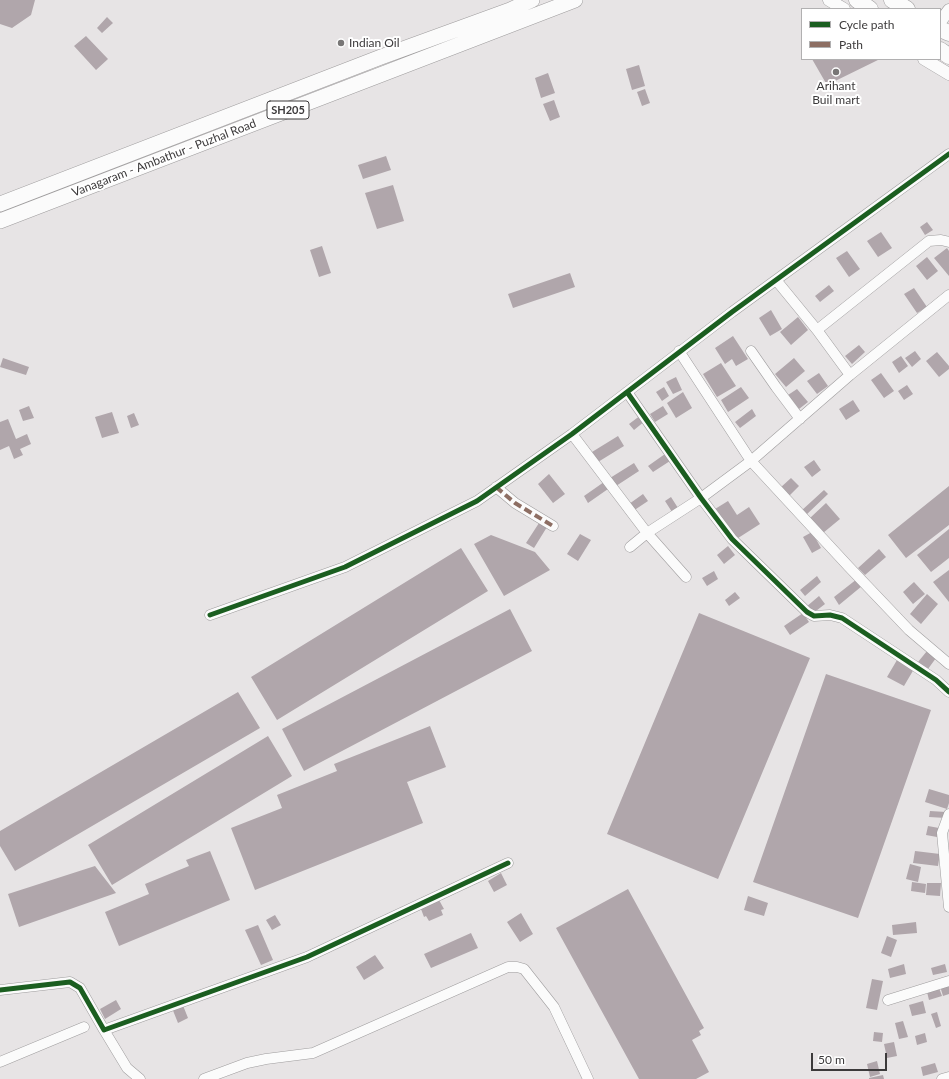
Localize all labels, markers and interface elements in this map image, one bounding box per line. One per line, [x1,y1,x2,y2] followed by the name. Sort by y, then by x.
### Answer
[801,8,941,60] legend
[839,17,894,32] text: Cycle path
[349,36,400,50] place label: Indian Oil
[839,37,863,52] text: Path
[336,38,346,48] marker: Indian Oil
[831,67,841,77] marker: Arihant Buil mart
[812,79,860,107] place label: Arihant Buil mart
[267,101,309,119] road number: SH205
[70,116,258,200] street label: Vanagaram - Ambathur - Puzhal Road
[813,1045,889,1071] scale bar
[818,1052,845,1067] text: 50 m

